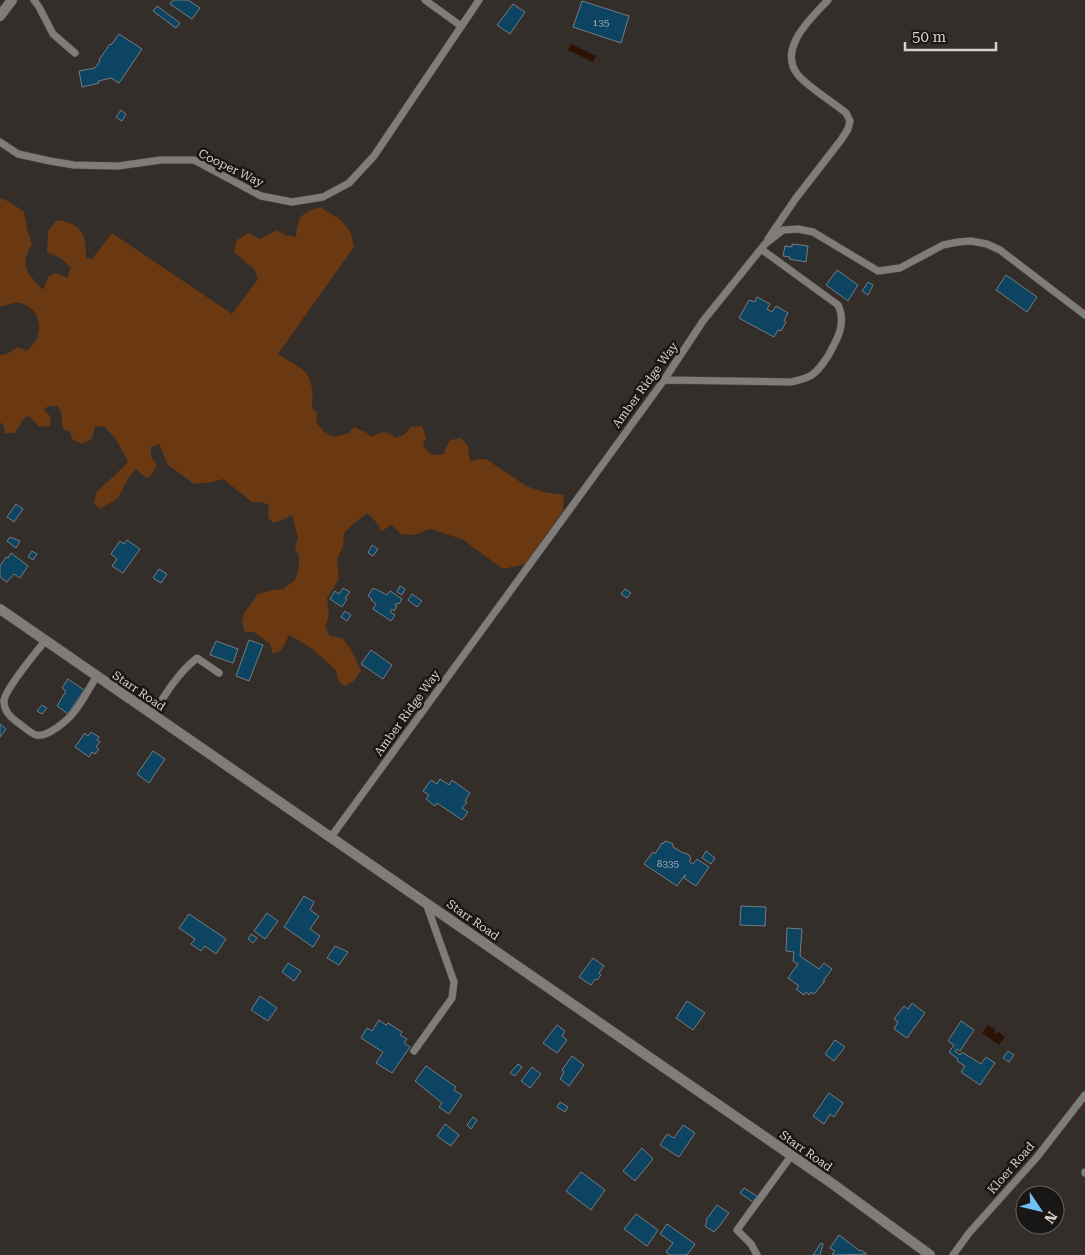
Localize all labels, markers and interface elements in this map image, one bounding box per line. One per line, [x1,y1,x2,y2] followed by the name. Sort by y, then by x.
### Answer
[593,17,610,28] house number: 135
[905,20,996,52] scale bar
[912,28,947,46] text: 50 m
[196,146,267,190] street label: Cooper Way
[609,339,681,431] street label: Amber Ridge Way
[371,667,443,759] street label: Amber Ridge Way
[110,668,168,714] street label: Starr Road
[657,858,680,869] house number: 8335
[444,897,502,943] street label: Starr Road
[777,1128,835,1174] street label: Starr Road
[985,1139,1037,1197] street label: Kloer Road
[1015,1185,1065,1235] north arrow
[1041,1208,1060,1227] text: N

